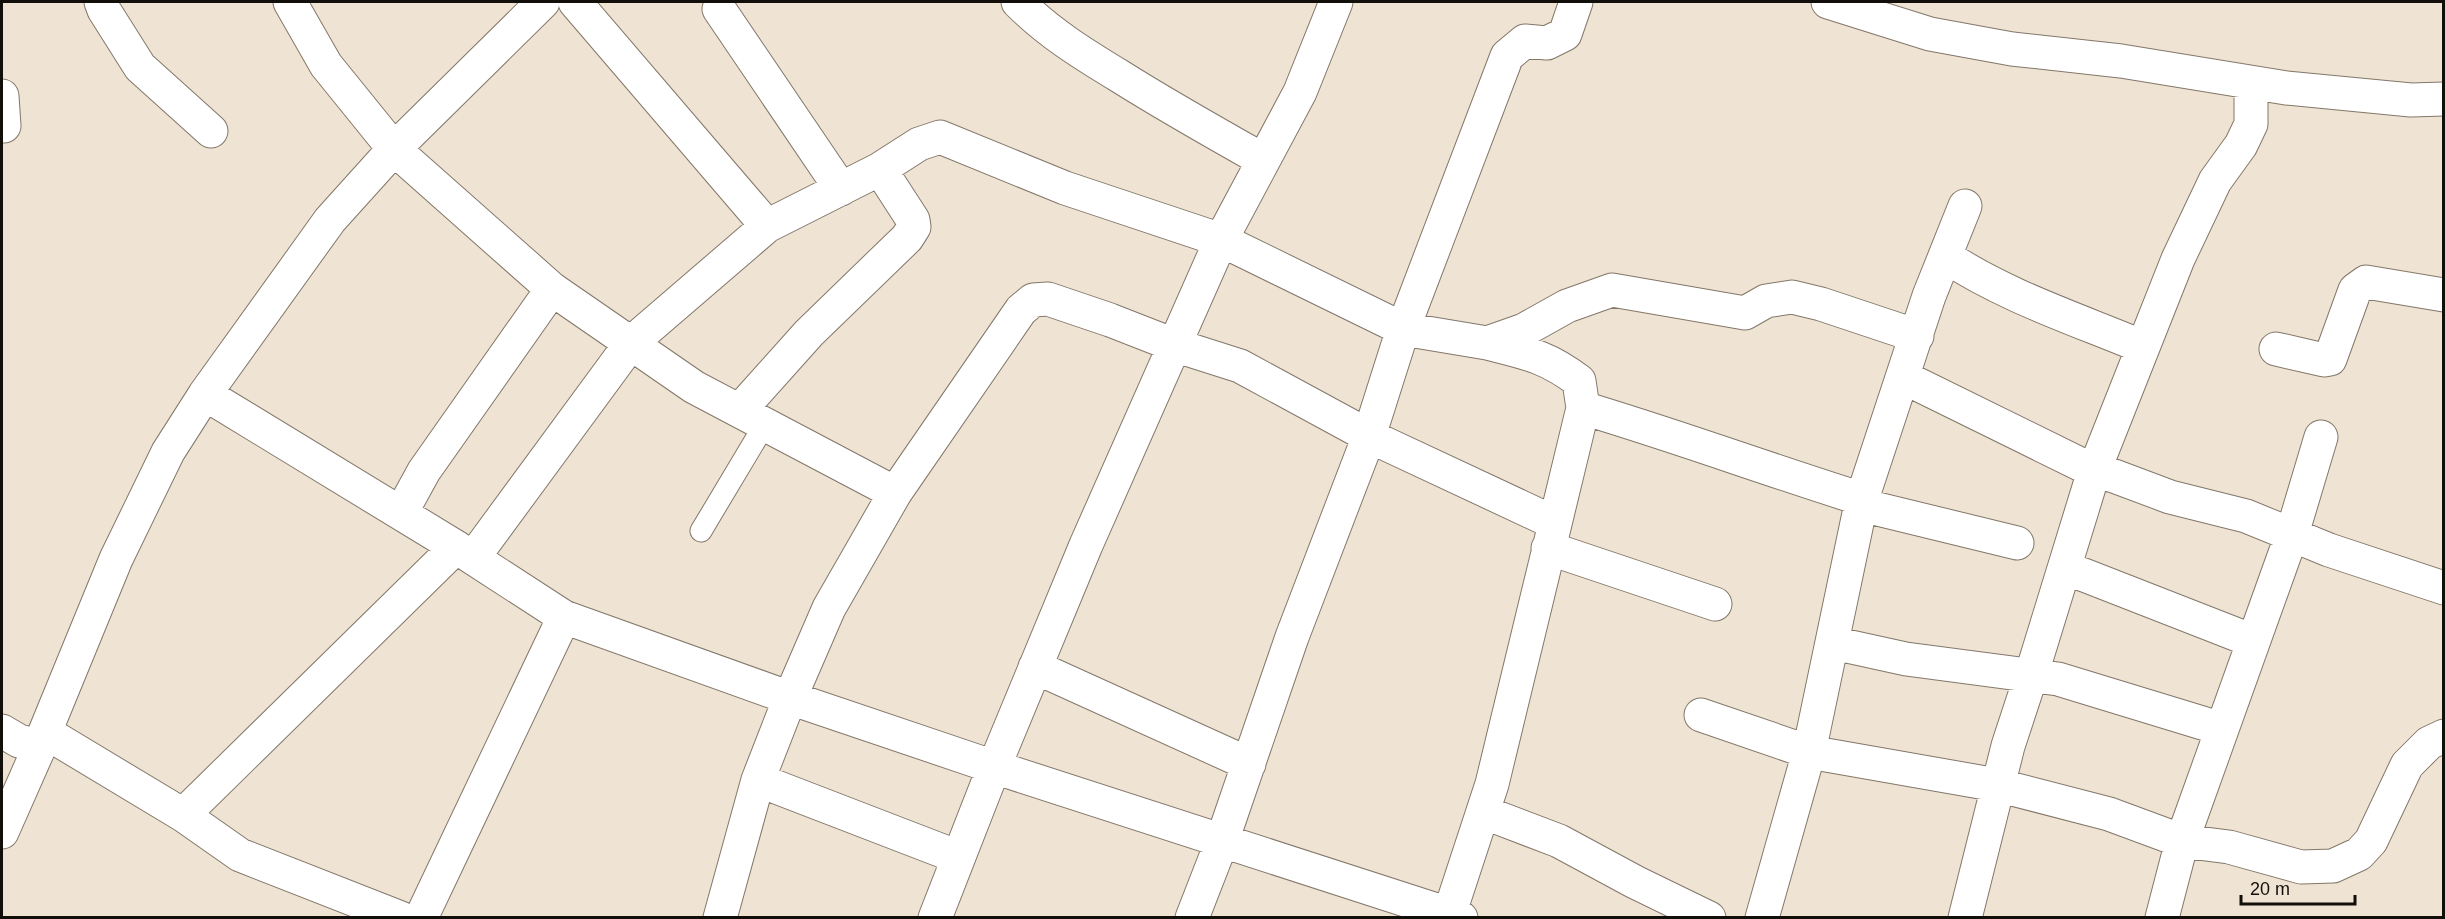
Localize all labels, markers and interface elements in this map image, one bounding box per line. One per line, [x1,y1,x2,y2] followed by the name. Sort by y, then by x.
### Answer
[2241,868,2355,906] scale bar
[2250,879,2290,899] text: 20 m

